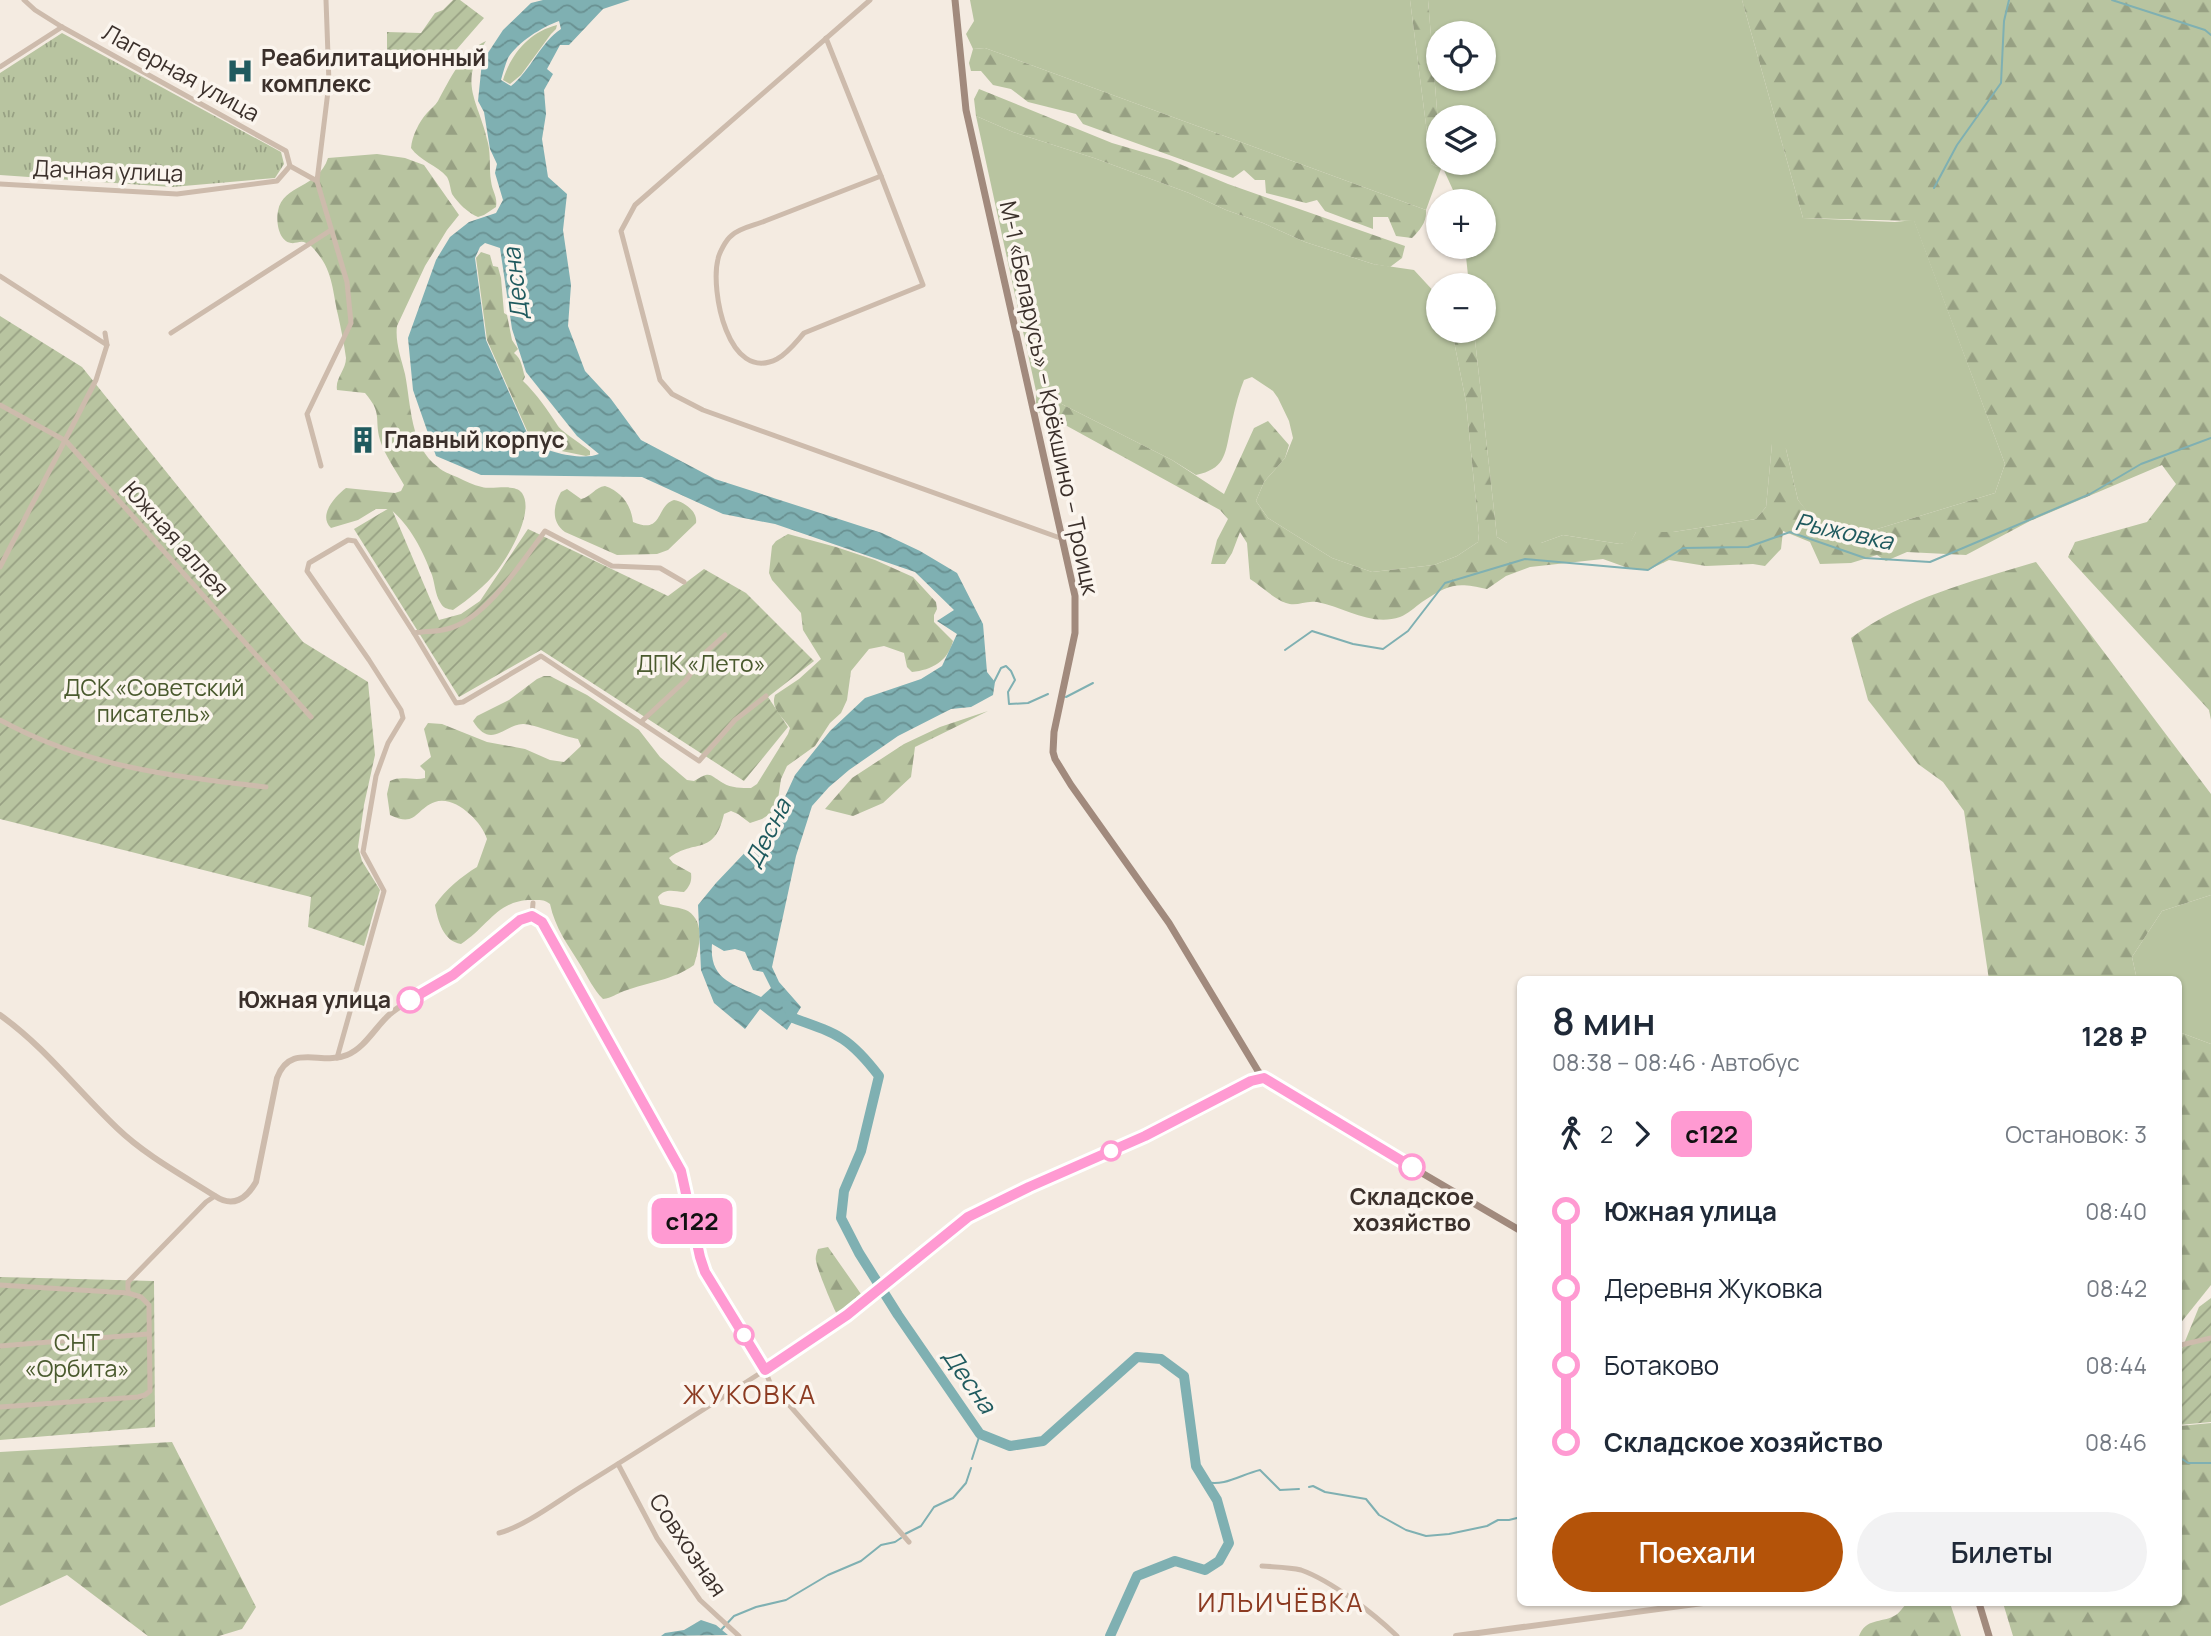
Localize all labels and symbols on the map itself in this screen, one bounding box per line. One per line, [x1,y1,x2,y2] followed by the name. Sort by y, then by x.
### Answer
[97,16,266,129] street label: Лагерная улица
[261,41,486,99] place label: Реабилитационный комплекс
[225,56,255,86] hospital icon: Реабилитационный комплекс
[32,151,184,189] street label: Дачная улица
[993,198,1108,598] street label: М-1 «Беларусь» – Крёкшино – Троицк
[494,245,535,322] water label: Десна
[384,423,565,455] place label: Главный корпус
[348,425,378,455] building icon: Главный корпус
[116,474,237,603] street label: Южная аллея
[1792,504,1898,557] water label: Рыжовка
[636,647,766,679] park label: ДПК «Лето»
[64,671,244,729] park label: ДСК «Советский писатель»
[735,791,799,872] water label: Десна
[238,983,391,1015] place label: Южная улица
[397,987,423,1013] marker: Южная улица
[1101,1141,1121,1161] unlabelled marker
[1399,1154,1425,1180] marker: Складское хозяйство
[1350,1180,1474,1238] place label: Складское хозяйство
[643,1198,741,1244] line badge: с122
[734,1325,754,1345] unlabelled marker
[24,1326,130,1384] park label: СНТ «Орбита»
[936,1341,1006,1421] water label: Десна
[683,1376,817,1412] district label: ЖУКОВКА
[643,1487,735,1602] street label: Совхозная
[1197,1584,1365,1620] district label: ИЛЬИЧЁВКА

